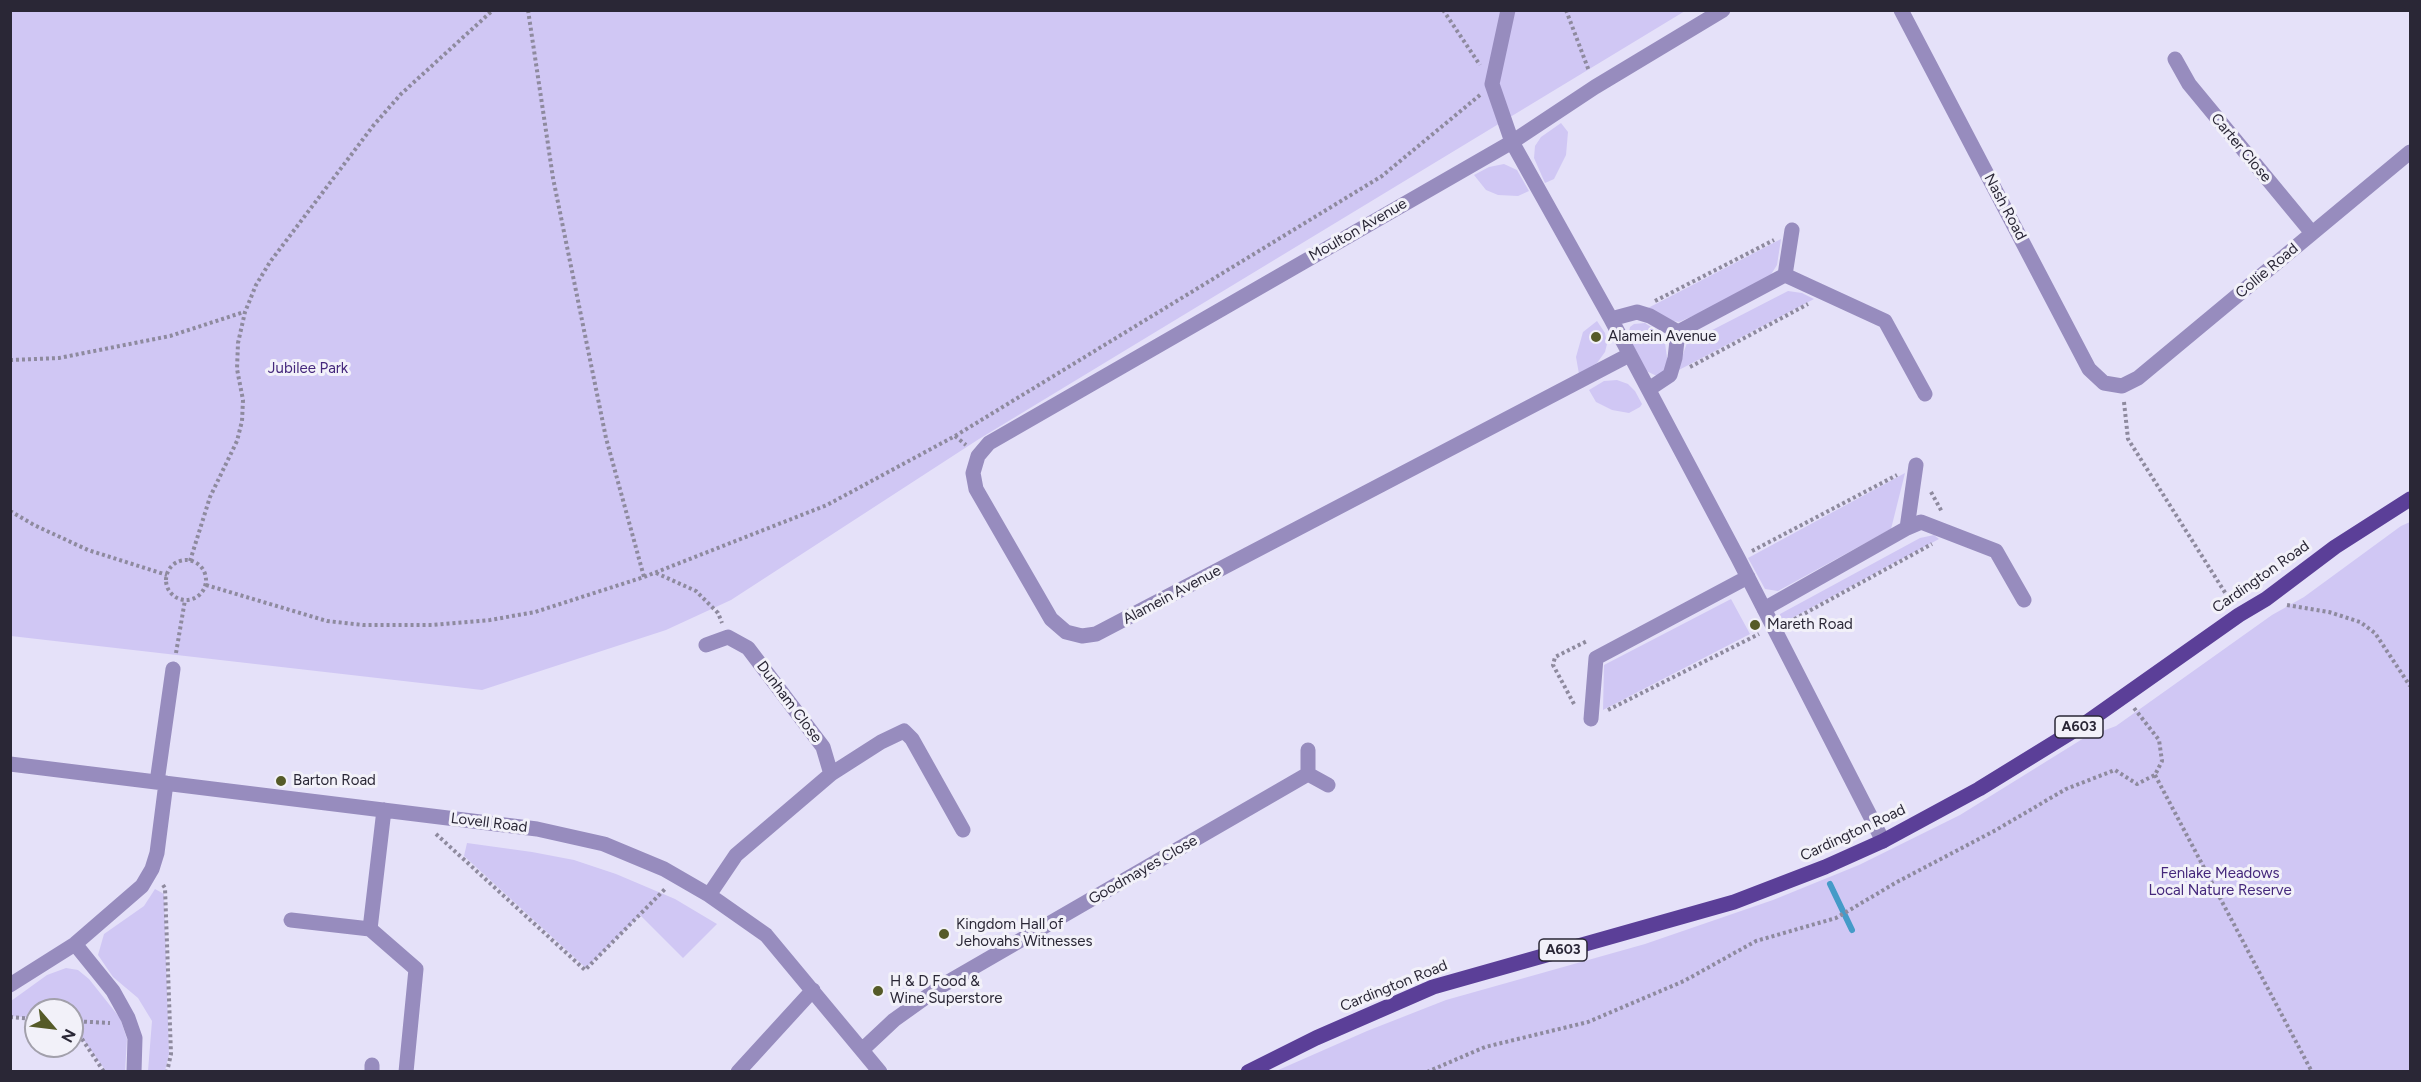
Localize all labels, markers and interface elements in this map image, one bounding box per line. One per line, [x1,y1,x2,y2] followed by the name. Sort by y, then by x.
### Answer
[2207,110,2275,186] street label: Carter Close
[1980,171,2030,243] street label: Nash Road
[1306,195,1410,265] street label: Moulton Avenue
[2232,240,2302,302] street label: Collie Road
[1608,328,1716,346] place label: Alamein Avenue
[1589,330,1603,344] marker: Alamein Avenue
[268,360,348,378] park label: Jubilee Park
[2209,537,2313,617] street label: Cardington Road
[1120,562,1224,628] street label: Alamein Avenue
[1767,616,1853,634] place label: Mareth Road
[1748,618,1762,632] marker: Mareth Road
[752,658,826,746] street label: Dunham Close
[2055,716,2103,738] road number: A603
[293,772,376,790] place label: Barton Road
[274,774,288,788] marker: Barton Road
[1798,801,1908,865] street label: Cardington Road
[450,809,528,837] street label: Lovell Road
[1085,832,1201,908] street label: Goodmayes Close
[2148,865,2292,900] park label: Fenlake Meadows Local Nature Reserve
[956,916,1092,951] place label: Kingdom Hall of Jehovahs Witnesses
[937,927,951,941] marker: Kingdom Hall of Jehovahs Witnesses
[1539,939,1587,961] road number: A603
[1338,956,1450,1016] street label: Cardington Road
[890,973,1002,1008] place label: H & D Food & Wine Superstore
[871,984,885,998] marker: H & D Food & Wine Superstore
[24,998,84,1058] north arrow
[57,1026,80,1046] text: N

